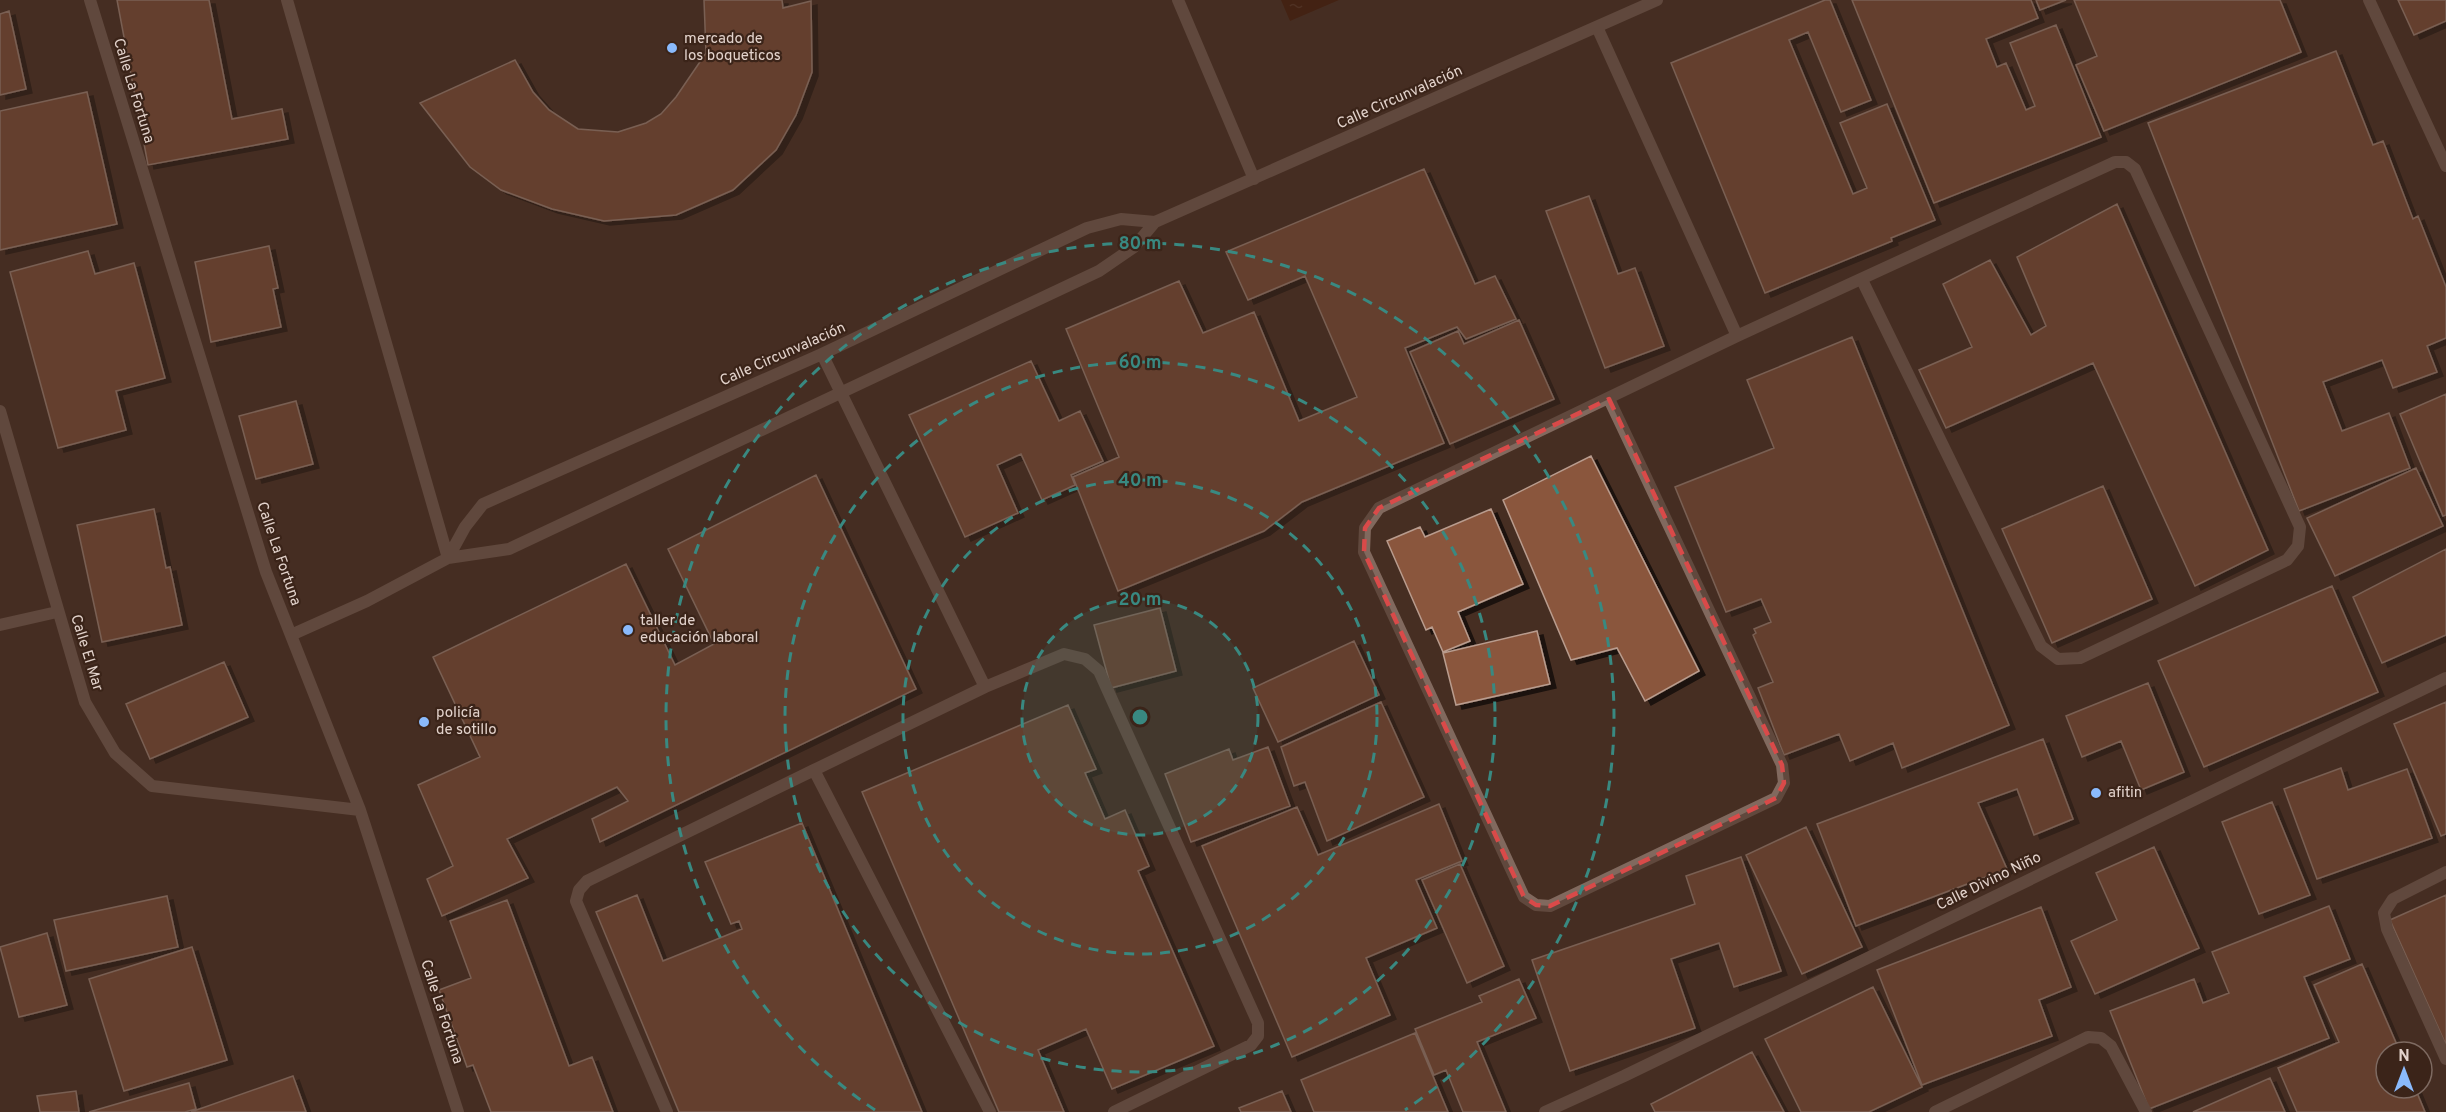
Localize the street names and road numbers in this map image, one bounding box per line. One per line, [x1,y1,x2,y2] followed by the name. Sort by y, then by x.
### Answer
[108,36,158,146] street label: Calle La Fortuna
[1334,62,1466,134] street label: Calle Circunvalación
[717,319,849,391] street label: Calle Circunvalación
[251,500,305,608] street label: Calle La Fortuna
[65,612,107,694] street label: Calle El Mar
[1933,848,2045,916] street label: Calle Divino Niño
[415,957,467,1067] street label: Calle La Fortuna

